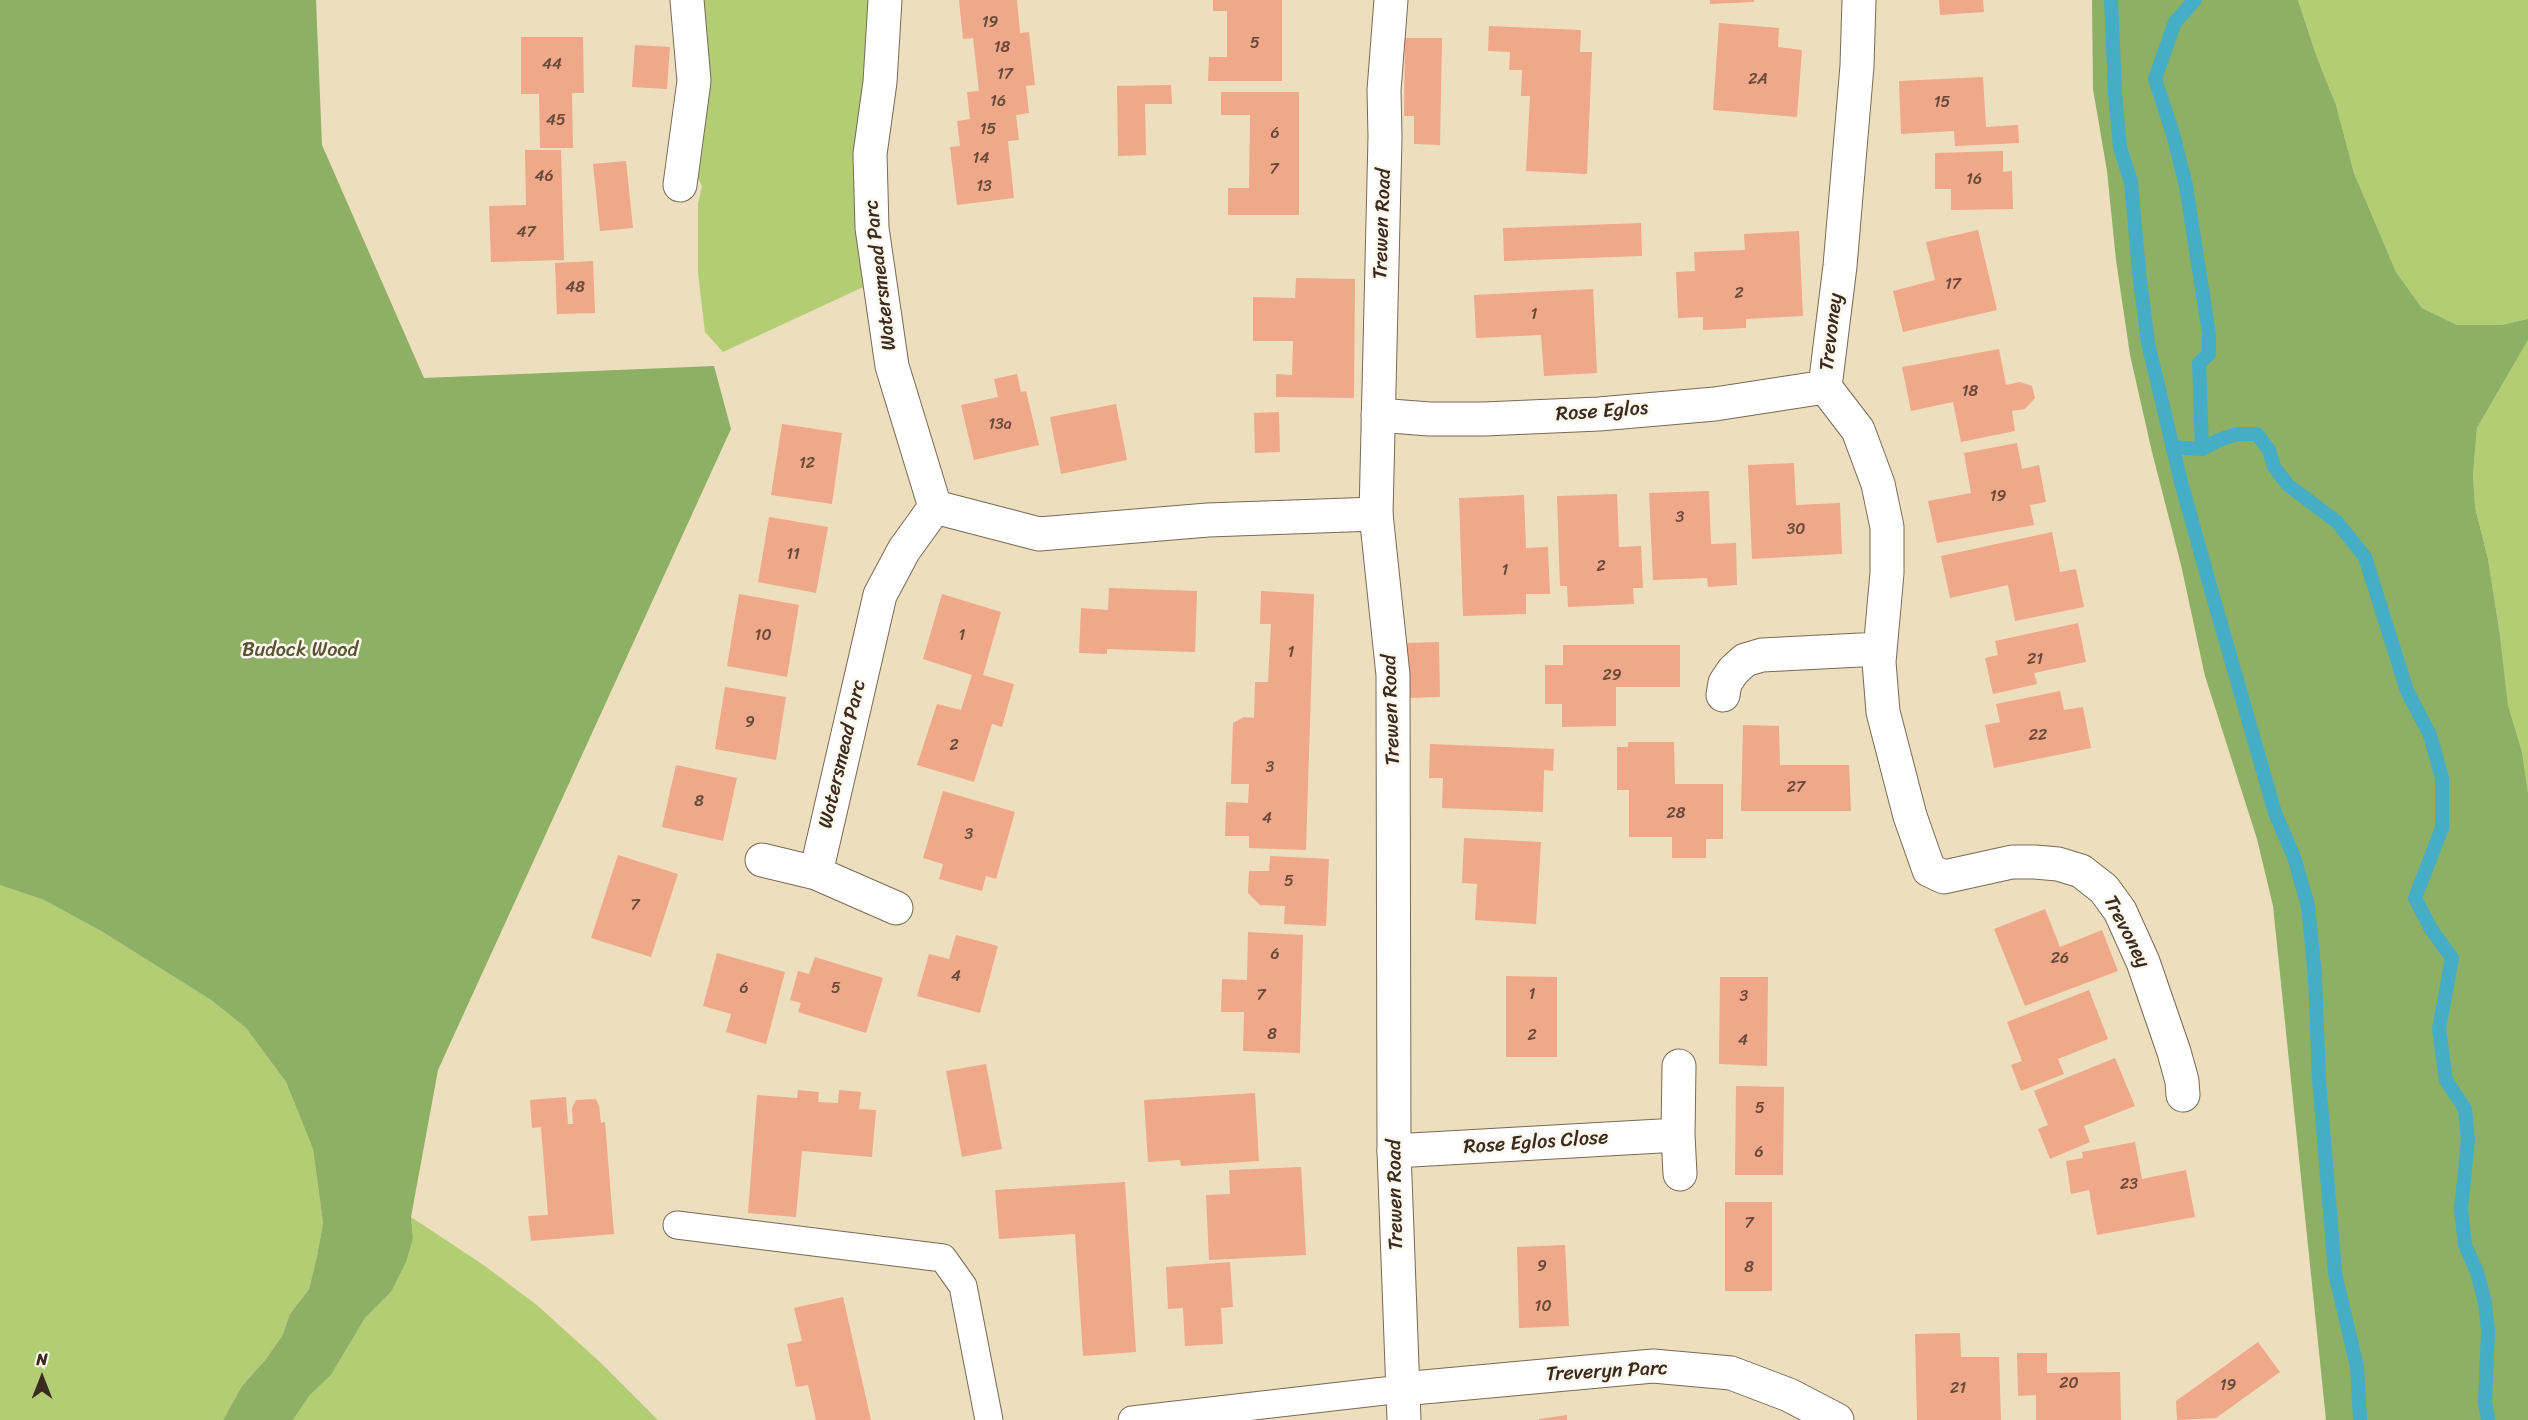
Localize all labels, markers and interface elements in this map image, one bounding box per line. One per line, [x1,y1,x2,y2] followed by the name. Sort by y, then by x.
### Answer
[982,13,998,33] house number: 19
[1250,34,1260,54] house number: 5
[994,38,1010,58] house number: 18
[542,55,562,75] house number: 44
[997,65,1013,85] house number: 17
[1748,70,1768,90] house number: 2A
[990,92,1006,112] house number: 16
[1934,93,1950,113] house number: 15
[546,111,566,131] house number: 45
[980,120,996,140] house number: 15
[1270,124,1280,144] house number: 6
[973,149,989,169] house number: 14
[1269,160,1279,180] house number: 7
[534,167,554,187] house number: 46
[1369,168,1397,280] street label: Trewen Road
[1966,170,1982,190] house number: 16
[976,177,992,197] house number: 13
[860,198,902,352] street label: Watersmead Parc
[516,223,536,243] house number: 47
[1945,275,1961,295] house number: 17
[565,278,585,298] house number: 48
[1734,284,1744,304] house number: 2
[1815,292,1849,372] street label: Trevoney
[1531,305,1537,325] house number: 1
[1962,382,1978,402] house number: 18
[1555,397,1649,427] street label: Rose Eglos
[988,415,1012,435] house number: 13a
[799,454,815,474] house number: 12
[1990,487,2006,507] house number: 19
[1676,508,1684,528] house number: 3
[1787,520,1805,540] house number: 30
[786,545,800,565] house number: 11
[1596,557,1606,577] house number: 2
[1502,561,1508,581] house number: 1
[755,626,771,646] house number: 10
[959,626,965,646] house number: 1
[242,639,358,663] park label: Budock Wood
[1288,643,1294,663] house number: 1
[2027,650,2043,670] house number: 21
[1378,654,1406,766] street label: Trewen Road
[1602,666,1622,686] house number: 29
[814,677,872,831] street label: Watersmead Parc
[745,713,755,733] house number: 9
[2029,726,2047,746] house number: 22
[949,736,959,756] house number: 2
[1266,758,1274,778] house number: 3
[1787,778,1805,798] house number: 27
[694,792,704,812] house number: 8
[1667,804,1685,824] house number: 28
[1262,809,1272,829] house number: 4
[965,825,973,845] house number: 3
[1284,872,1294,892] house number: 5
[2098,892,2154,972] street label: Trevoney
[630,896,640,916] house number: 7
[1270,945,1280,965] house number: 6
[2051,949,2069,969] house number: 26
[951,967,961,987] house number: 4
[739,979,749,999] house number: 6
[831,979,841,999] house number: 5
[1529,985,1535,1005] house number: 1
[1256,986,1266,1006] house number: 7
[1740,987,1748,1007] house number: 3
[1267,1025,1277,1045] house number: 8
[1527,1026,1537,1046] house number: 2
[1738,1031,1748,1051] house number: 4
[1755,1099,1765,1119] house number: 5
[1463,1126,1609,1160] street label: Rose Eglos Close
[1383,1139,1409,1251] street label: Trewen Road
[1754,1143,1764,1163] house number: 6
[2120,1175,2138,1195] house number: 23
[1744,1214,1754,1234] house number: 7
[1537,1257,1547,1277] house number: 9
[1744,1258,1754,1278] house number: 8
[1535,1297,1551,1317] house number: 10
[36,1345,48,1374] text: N
[12,1348,72,1408] north arrow
[1545,1357,1669,1387] street label: Treveryn Parc
[2059,1374,2079,1394] house number: 20
[2220,1376,2236,1396] house number: 19
[1950,1379,1966,1399] house number: 21

